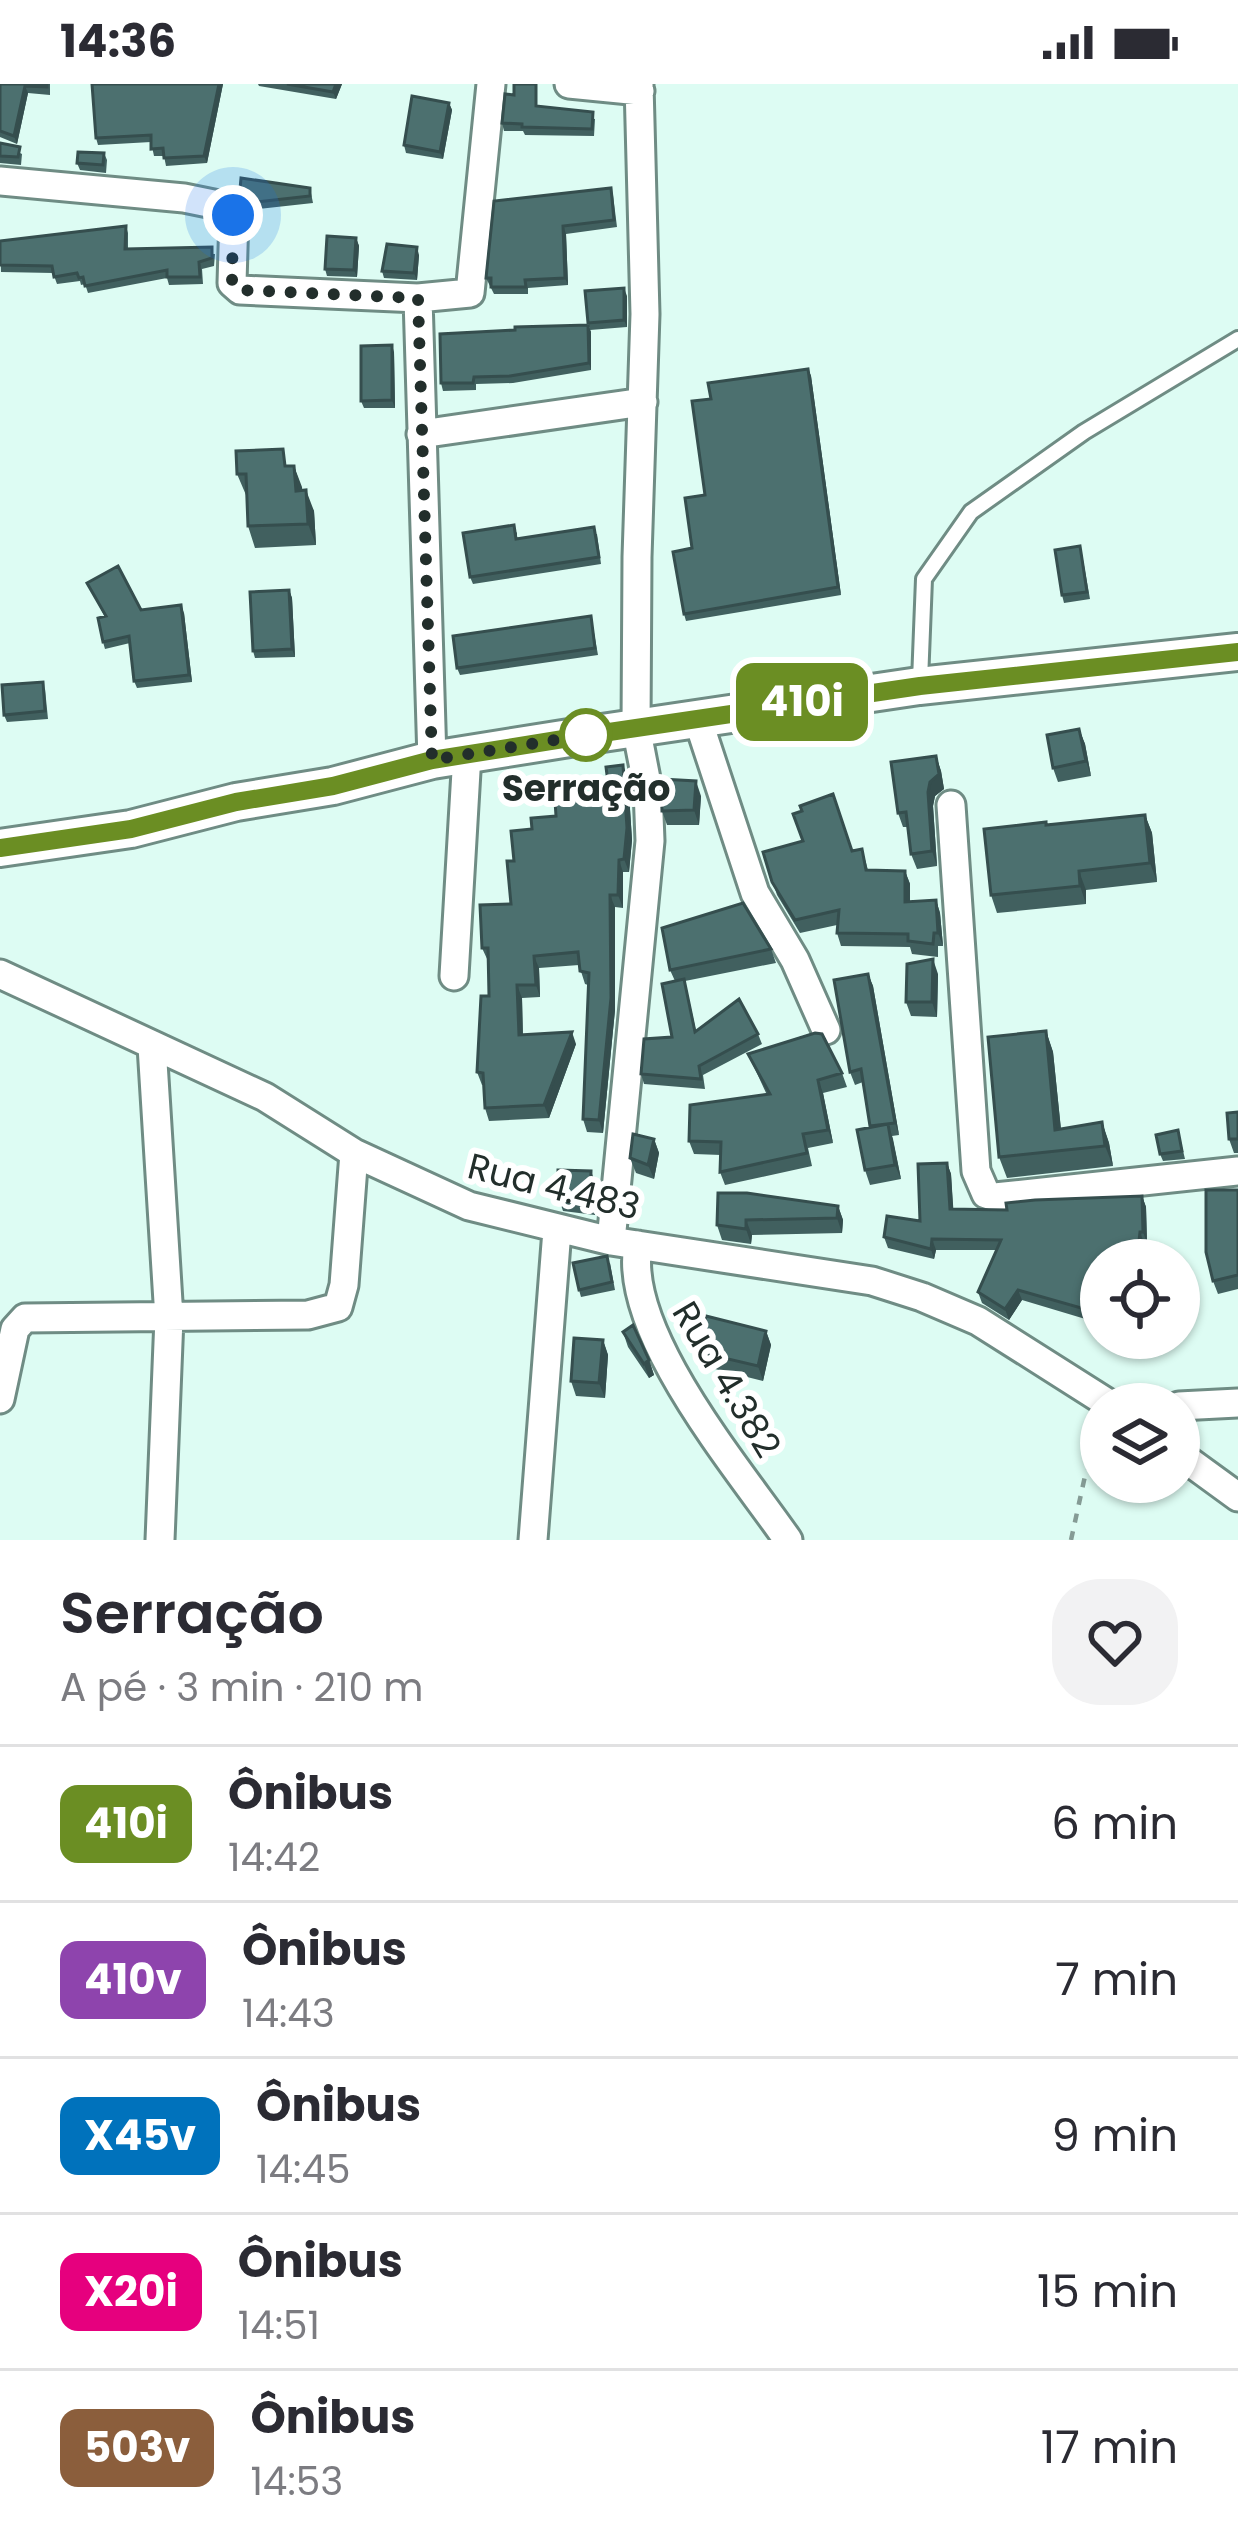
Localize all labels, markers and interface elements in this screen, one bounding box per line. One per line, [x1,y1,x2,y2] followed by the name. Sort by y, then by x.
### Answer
[60,10,176,73] text: 14:36
[203,185,263,245] your location
[718,663,886,741] line badge: 410i
[760,672,844,731] text: 410i
[561,710,611,760] marker: Serração
[502,763,670,814] place label: Serração
[462,1140,645,1232] street label: Rua 4.483
[1080,1239,1200,1503] map controls
[1080,1239,1200,1359] button: locate
[660,1292,793,1467] street label: Rua 4.382
[1080,1383,1200,1503] button: layers
[60,1573,324,1653] text: Serração
[1052,1579,1178,1705] button: heart
[60,1660,424,1715] text: A pé · 3 min · 210 m
[228,1762,393,1825] text: Ônibus
[1051,1792,1178,1855] text: 6 min
[84,1794,168,1853] text: 410i
[228,1830,320,1885] text: 14:42
[242,1918,407,1981] text: Ônibus
[1055,1948,1178,2011] text: 7 min
[84,1950,182,2009] text: 410v
[242,1986,335,2041] text: 14:43
[256,2074,421,2137] text: Ônibus
[1051,2104,1178,2167] text: 9 min
[84,2106,196,2165] text: X45v
[256,2142,350,2197] text: 14:45
[238,2230,403,2293] text: Ônibus
[1037,2260,1178,2323] text: 15 min
[84,2262,178,2321] text: X20i
[238,2298,320,2353] text: 14:51
[250,2386,415,2449] text: Ônibus
[1041,2416,1178,2479] text: 17 min
[84,2418,190,2477] text: 503v
[250,2454,343,2509] text: 14:53

